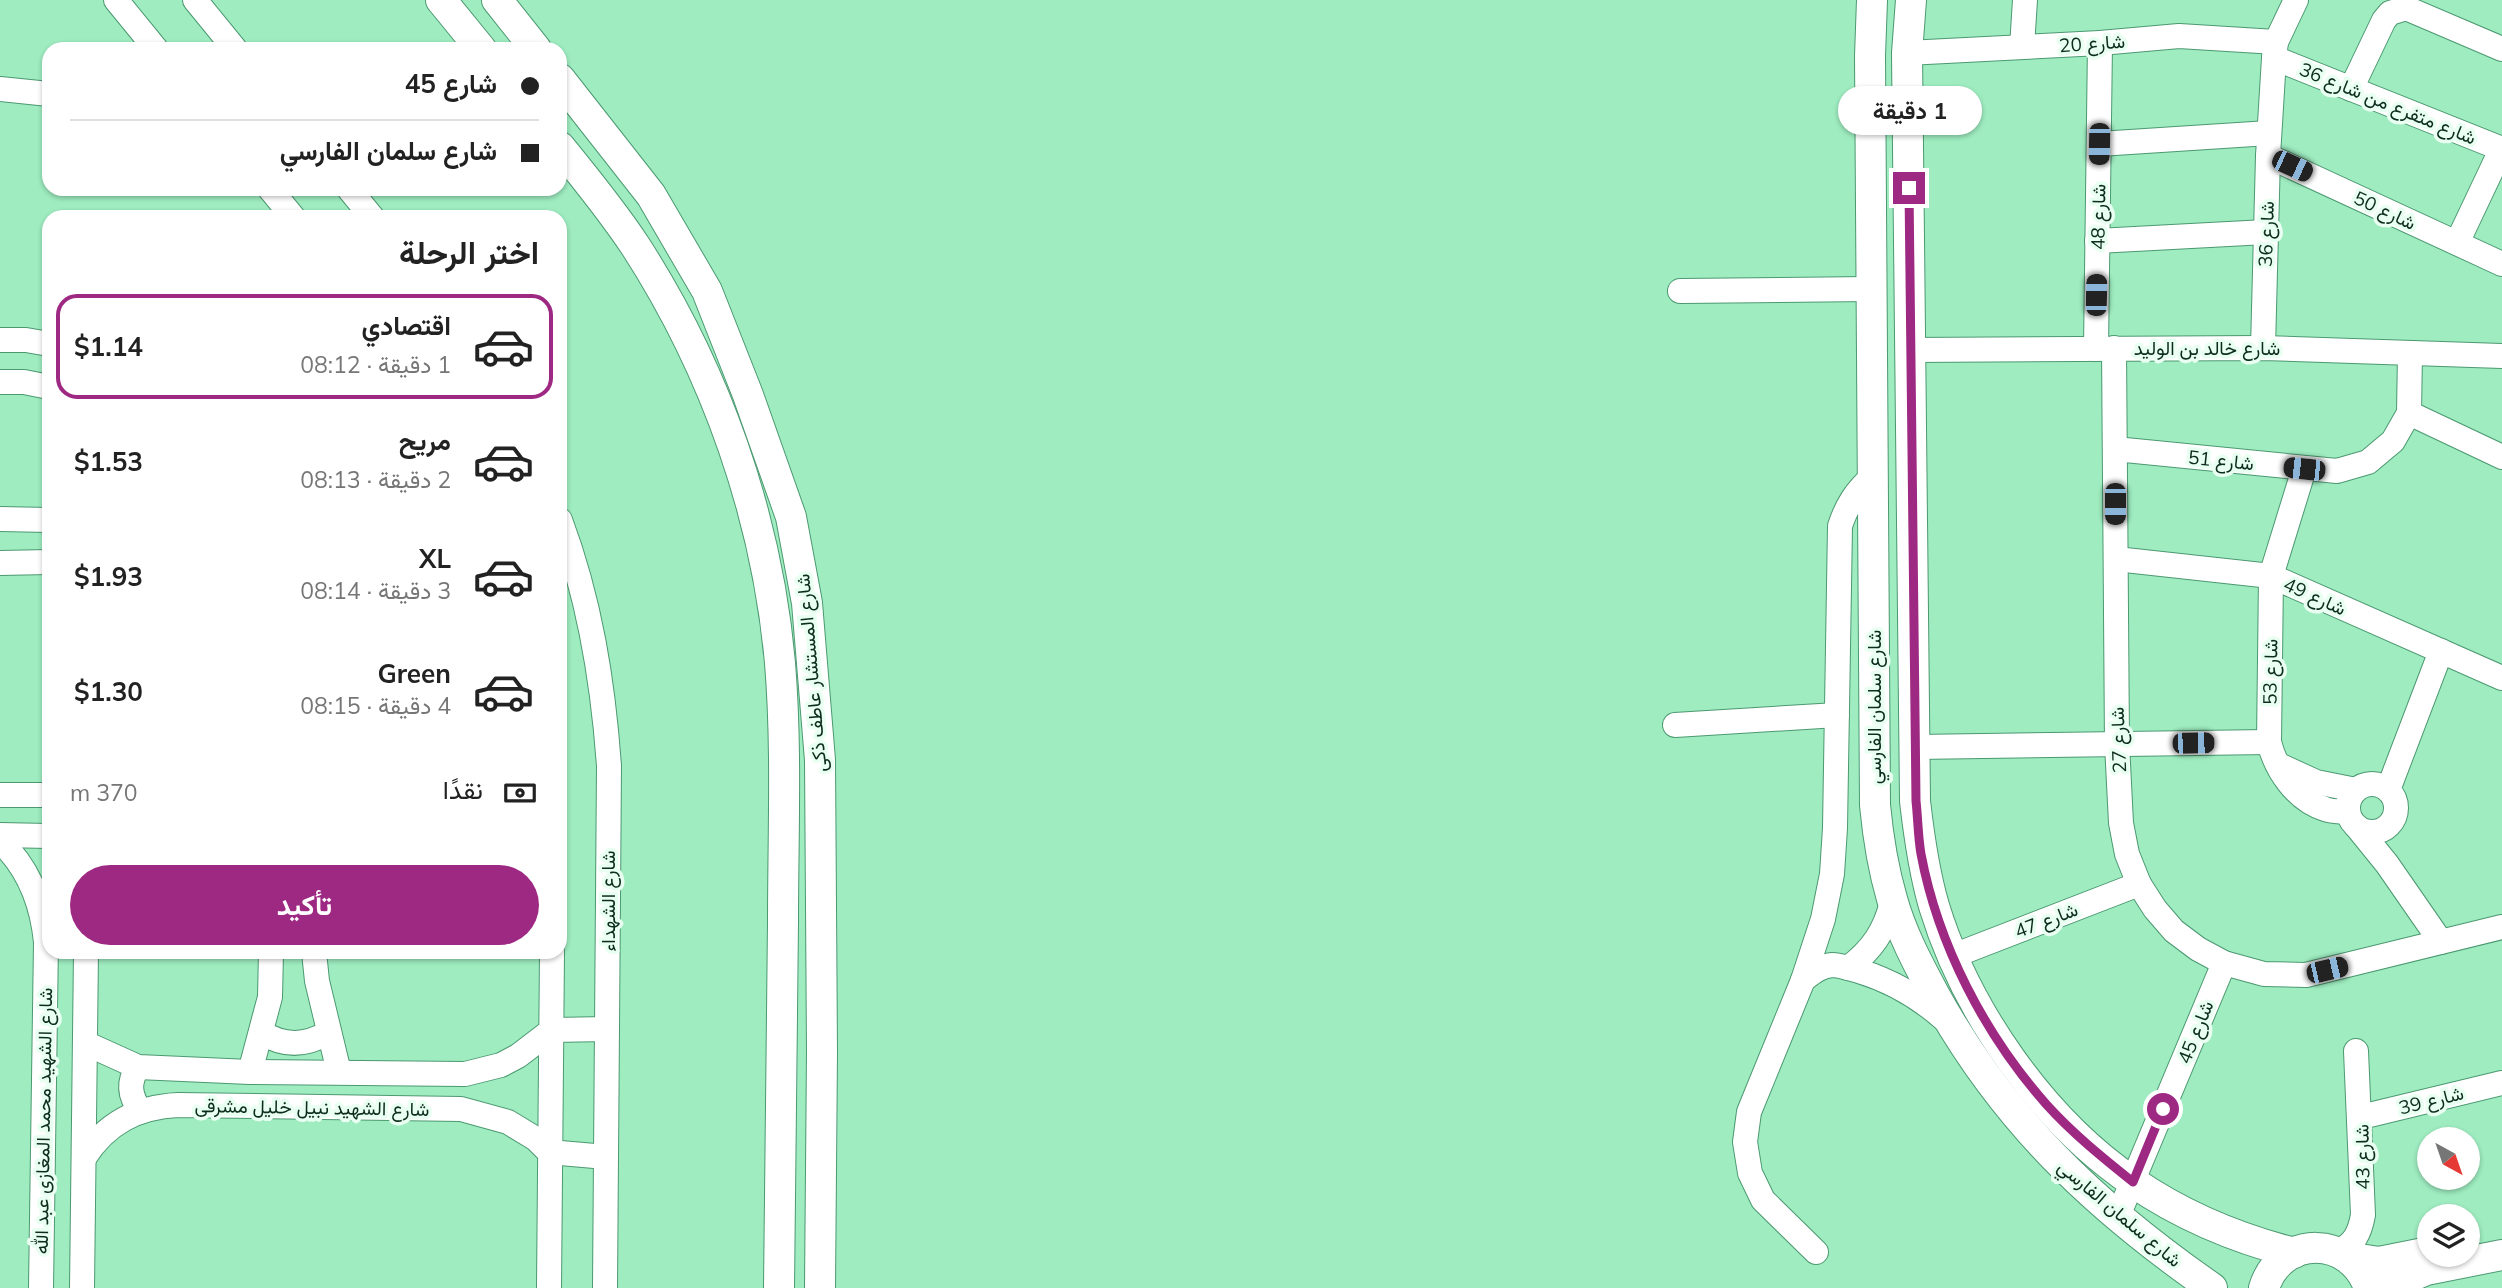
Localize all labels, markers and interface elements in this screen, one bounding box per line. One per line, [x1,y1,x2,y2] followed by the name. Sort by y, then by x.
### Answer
[2058,29,2126,58] street label: شارع 20
[2296,57,2480,150] street label: شارع متفرع من شارع 36
[405,67,497,100] text: شارع 45
[1837,86,1981,136] callout: 1 دقيقة
[1873,96,1947,125] text: 1 دقيقة
[2089,123,2110,165] car
[280,134,497,167] text: شارع سلمان الفارسي
[2269,148,2316,184] car
[1893,172,1925,204] route end
[2085,184,2112,250] street label: شارع 48
[2350,185,2420,236] street label: شارع 50
[2253,201,2280,267] street label: شارع 36
[399,232,539,272] text: اختر الرحلة
[2086,274,2107,316] car
[362,309,451,342] text: اقتصادي
[472,315,535,378] icon: car
[74,330,143,363] text: $1.14
[2134,336,2280,361] street label: شارع خالد بن الوليد
[300,350,451,379] text: 1 دقيقة · 08:12
[399,424,451,457] text: مريح
[472,430,535,493] icon: car
[74,445,143,478] text: $1.53
[2187,445,2255,476] street label: شارع 51
[2283,456,2326,482] car
[300,465,451,494] text: 2 دقيقة · 08:13
[2105,483,2126,525] car
[419,542,451,575] text: XL
[472,545,535,608] icon: car
[74,560,143,593] text: $1.93
[2280,572,2350,621] street label: شارع 49
[790,573,833,773] street label: شارع المستشار عاطف ذكى
[300,576,451,605] text: 3 دقيقة · 08:14
[1862,630,1890,784] street label: شارع سلمان الفارسي
[2257,639,2284,705] street label: شارع 53
[378,657,451,690] text: Green
[472,660,535,723] icon: car
[74,675,143,708] text: $1.30
[300,691,451,720] text: 4 دقيقة · 08:15
[2105,707,2132,773] street label: شارع 27
[2172,732,2215,754] car
[443,773,483,806] text: نقدًا
[501,774,539,812] icon: cash
[70,778,138,807] text: 370 m
[596,851,621,951] street label: شارع الشهداء
[70,865,539,945] button: تأكيد
[2011,897,2081,944] street label: شارع 47
[2305,955,2350,985] car
[29,988,58,1254] street label: شارع الشهيد محمد المغازى عبد الله
[2172,997,2219,1067] street label: شارع 45
[2396,1080,2466,1121] street label: شارع 39
[194,1093,430,1122] street label: شارع الشهيد نبيل خليل مشرقى
[2147,1093,2179,1125] route start
[2349,1124,2376,1190] street label: شارع 43
[2417,1127,2480,1190] north arrow
[2417,1127,2480,1267] map controls
[2051,1154,2187,1275] street label: شارع سلمان الفارسي
[2417,1204,2480,1267] button: layers

